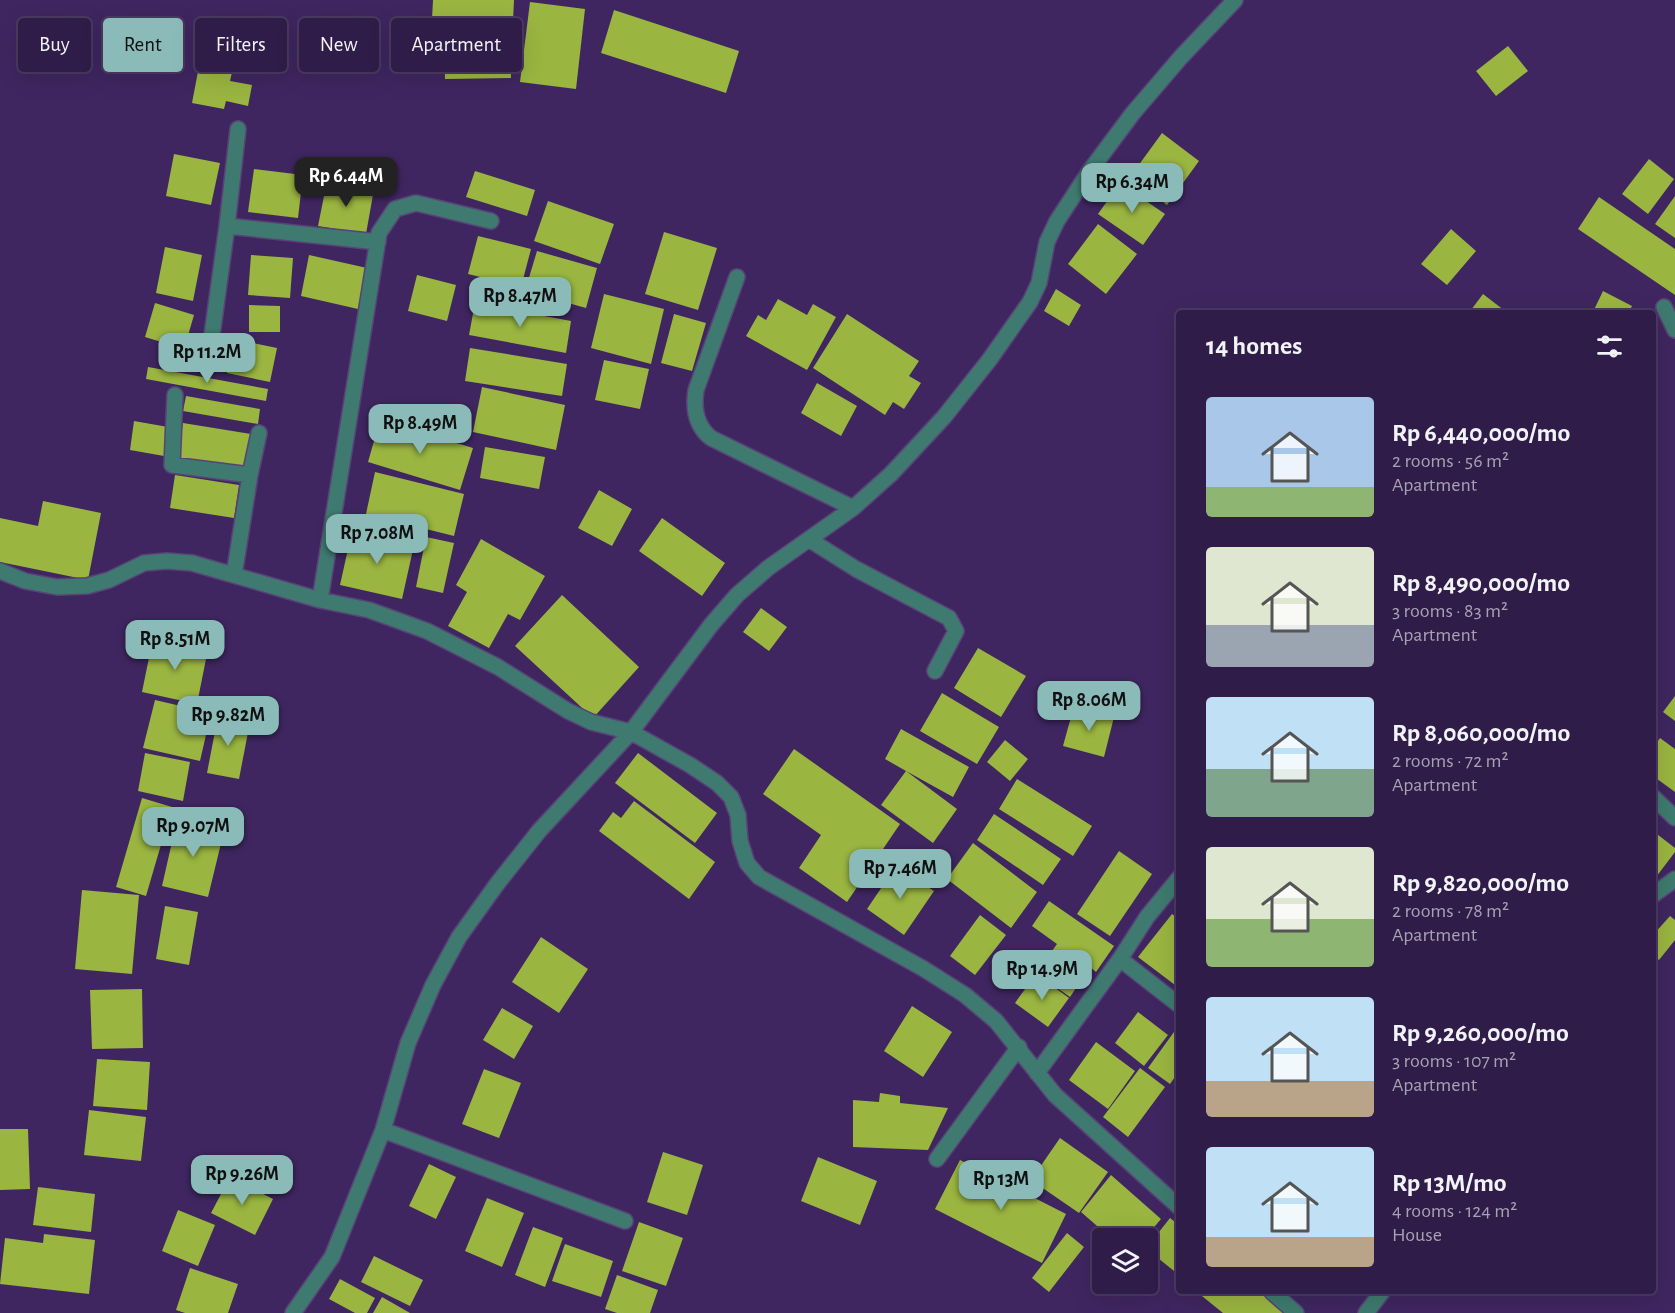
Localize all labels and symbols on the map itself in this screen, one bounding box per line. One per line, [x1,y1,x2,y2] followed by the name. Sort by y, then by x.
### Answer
[284,157,408,208] pin: Rp 6.44M
[1070,163,1194,214] pin: Rp 6.34M
[458,277,582,328] pin: Rp 8.47M
[145,333,269,384] pin: Rp 11.2M
[358,404,482,455] pin: Rp 8.49M
[315,514,439,565] pin: Rp 7.08M
[113,620,237,671] pin: Rp 8.51M
[1027,681,1151,732] pin: Rp 8.06M
[166,696,290,747] pin: Rp 9.82M
[131,807,255,858] pin: Rp 9.07M
[838,849,962,900] pin: Rp 7.46M
[980,950,1104,1001] pin: Rp 14.9M
[180,1155,304,1206] pin: Rp 9.26M
[952,1160,1050,1211] pin: Rp 13M

